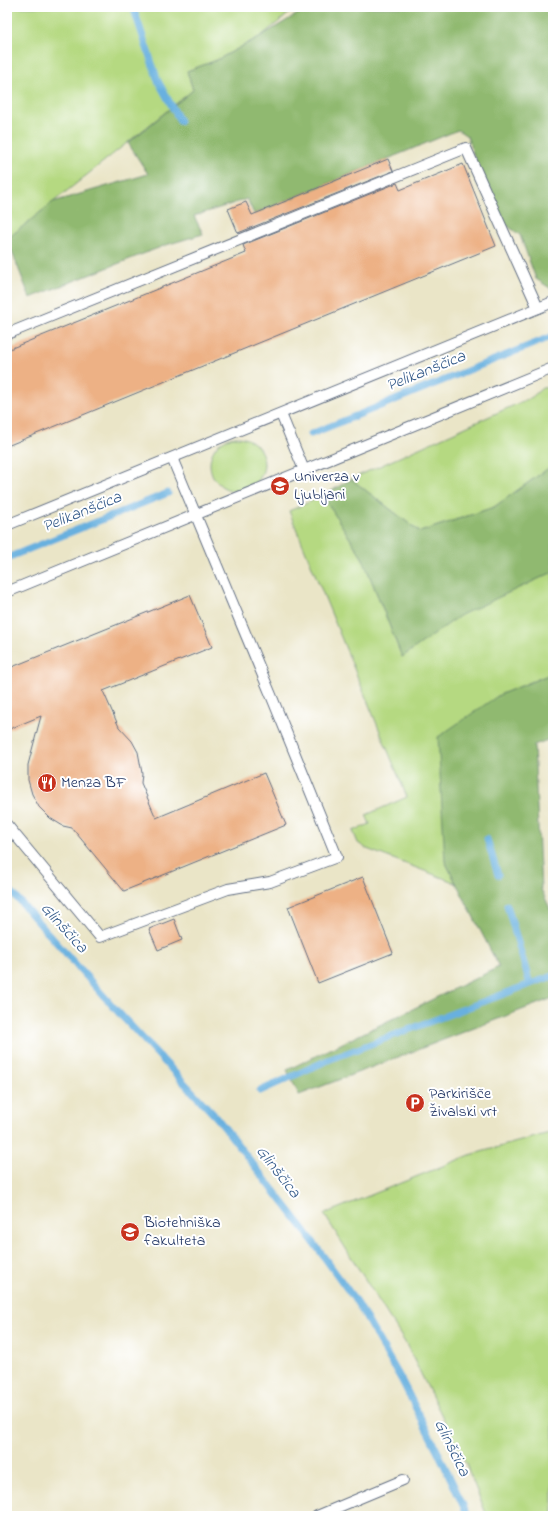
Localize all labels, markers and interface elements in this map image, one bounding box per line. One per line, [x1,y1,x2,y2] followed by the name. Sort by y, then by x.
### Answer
[383,343,470,398] water label: Pelikanščica
[294,465,360,507] place label: Univerza v Ljubljani
[269,475,291,497] school or university icon: Univerza v Ljubljani
[39,484,126,539] water label: Pelikanščica
[61,771,127,795] place label: Menza BF
[36,772,58,794] restaurant icon: Menza BF
[34,897,94,960] water label: Glinščica
[429,1082,498,1124] place label: Parkirišče Živalski vrt
[404,1092,426,1114] parking icon: Parkirišče Živalski vrt
[249,1140,307,1204] water label: Glinščica
[143,1211,221,1253] place label: Biotehniška fakulteta
[119,1221,141,1243] school or university icon: Biotehniška fakulteta
[427,1415,477,1482] water label: Glinščica

